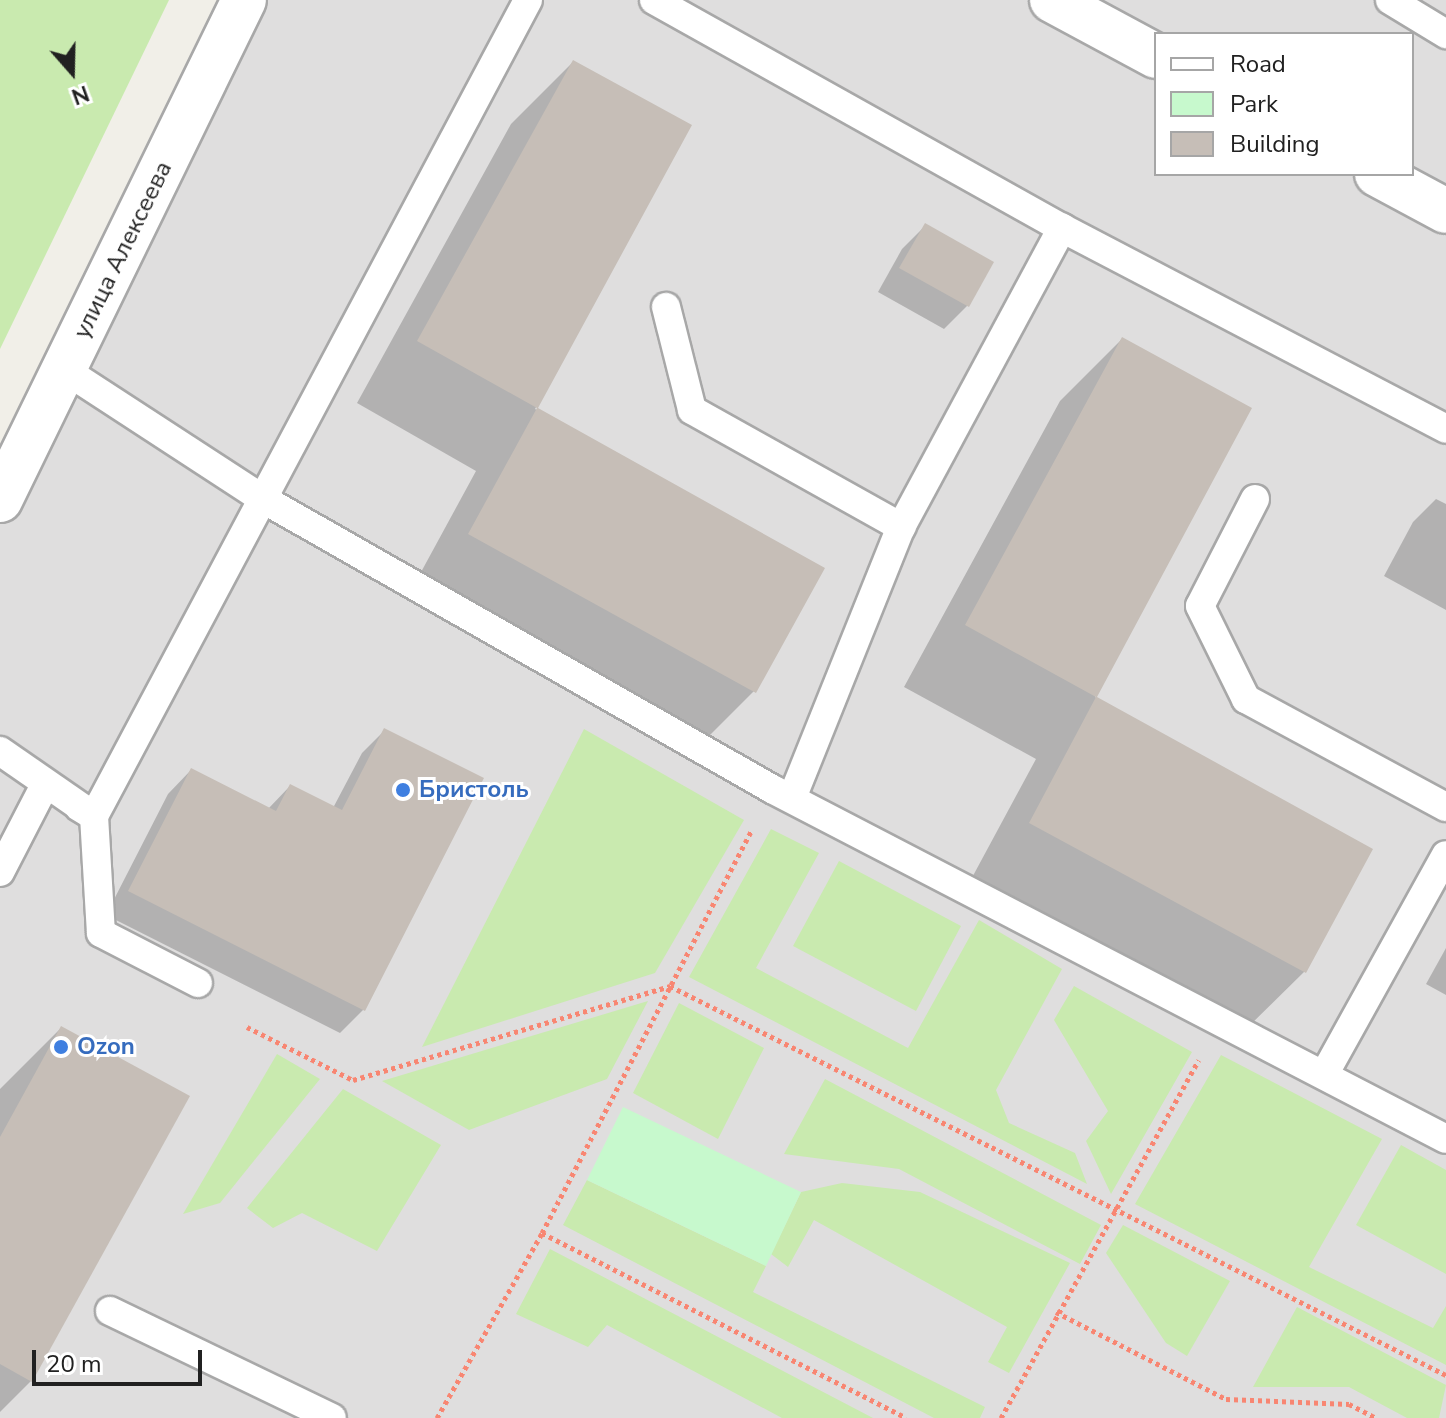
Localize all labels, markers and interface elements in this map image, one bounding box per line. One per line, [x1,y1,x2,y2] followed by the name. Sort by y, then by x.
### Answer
[32,32,112,112] north arrow
[1154,32,1414,176] legend
[1230,48,1286,80] text: Road
[67,78,93,111] text: N
[1230,88,1278,120] text: Park
[1230,128,1320,160] text: Building
[68,157,178,343] street label: улица Алексеева
[419,776,529,804] place label: Бристоль
[394,781,412,799] marker: Бристоль
[77,1033,135,1061] place label: Ozon
[52,1038,70,1056] marker: Ozon
[36,1334,206,1384] scale bar
[46,1348,102,1380] text: 20 m

